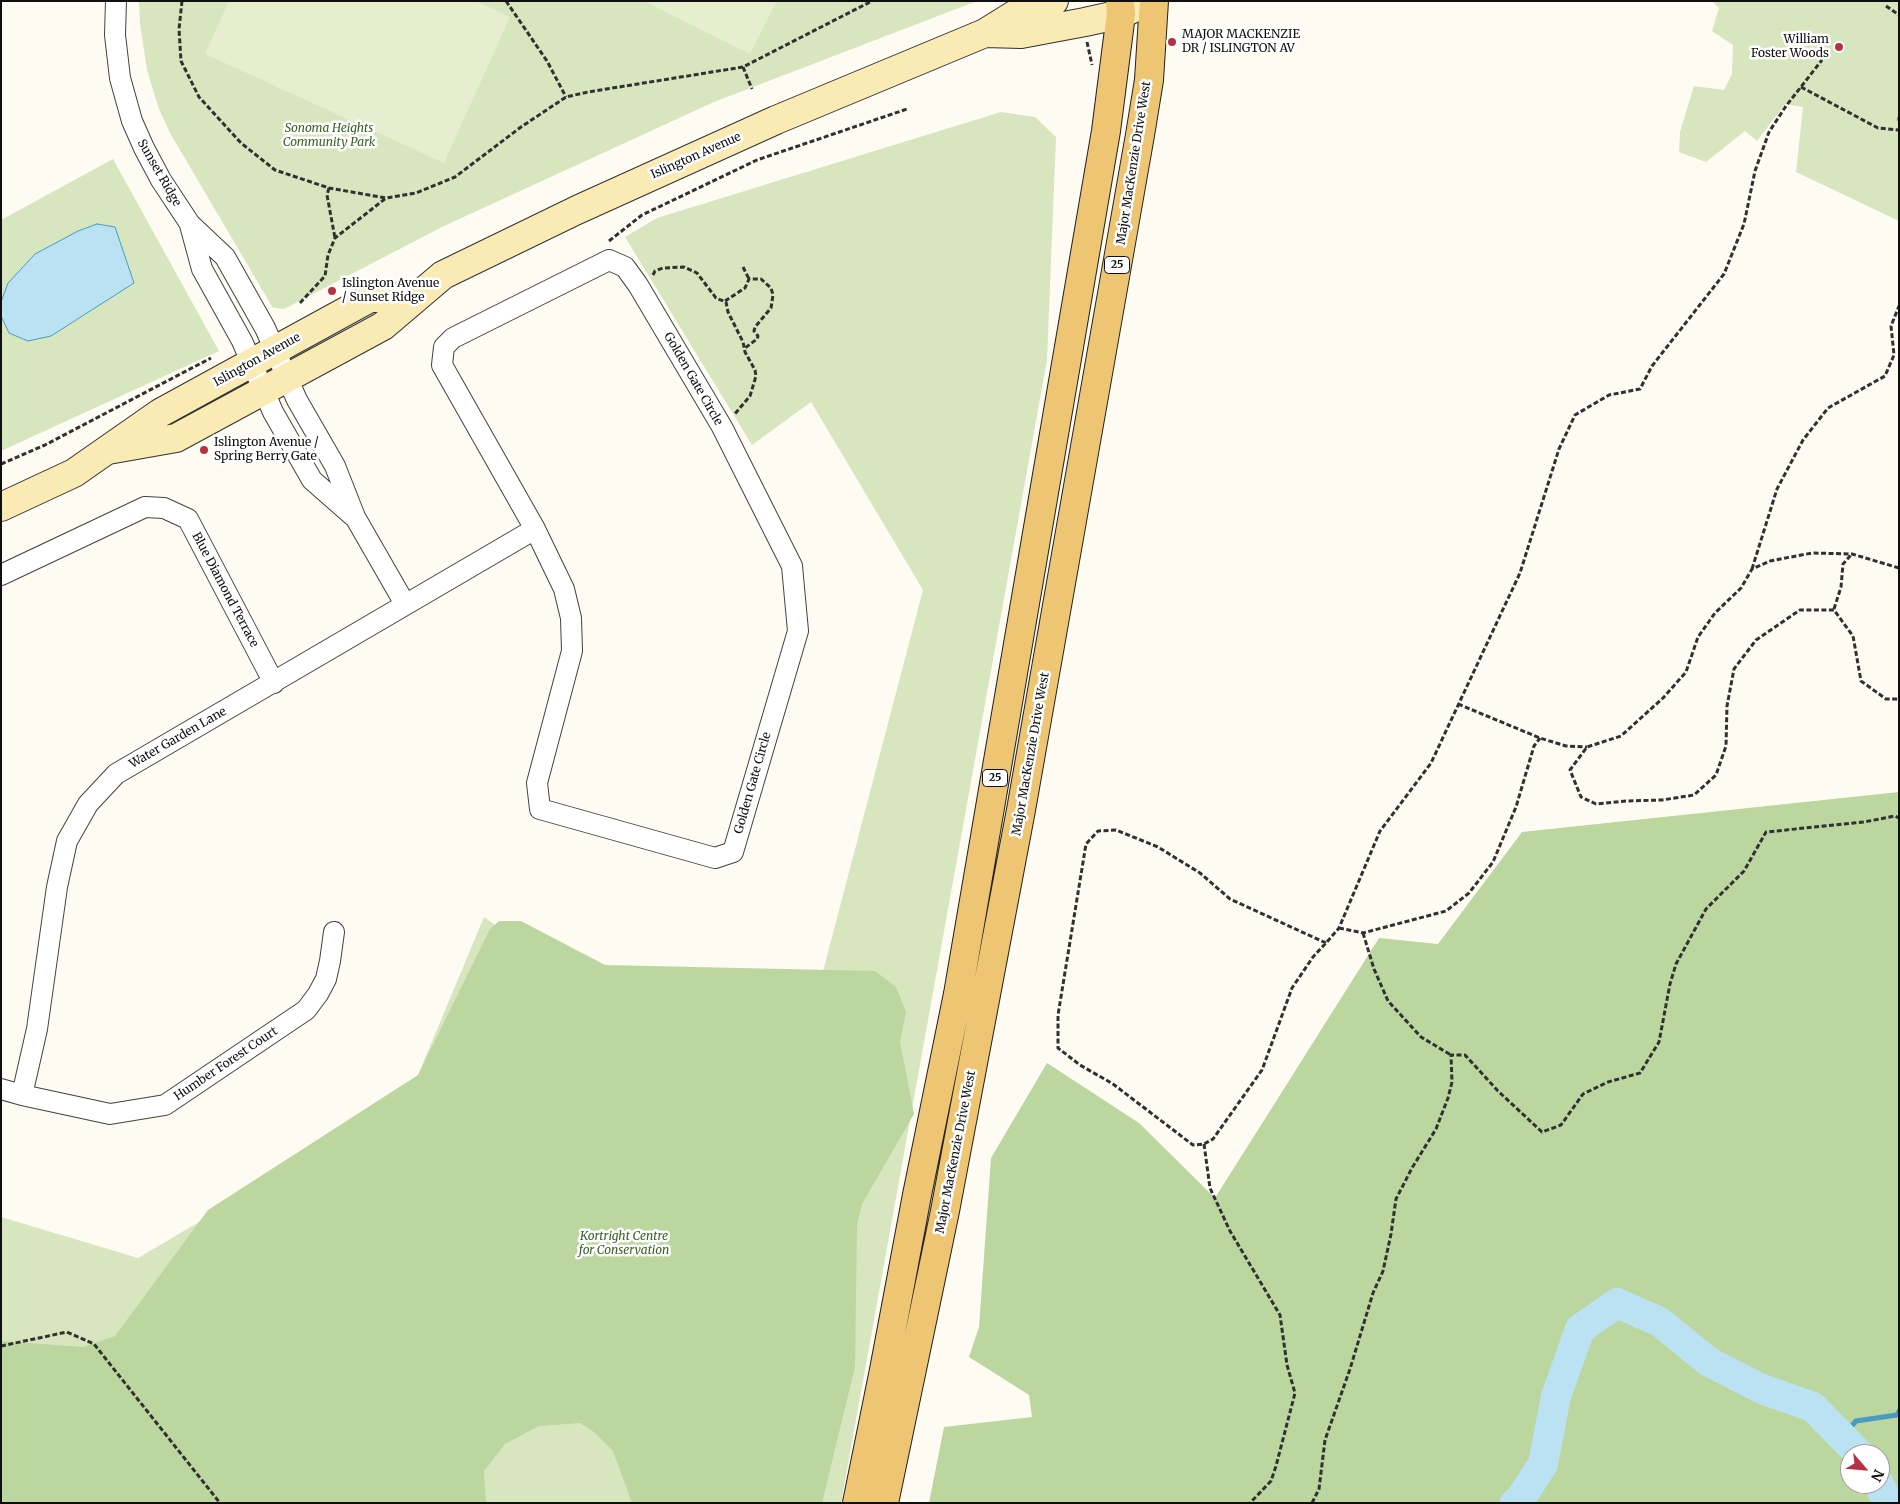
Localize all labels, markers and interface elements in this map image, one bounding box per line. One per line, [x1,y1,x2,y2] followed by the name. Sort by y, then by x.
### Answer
[1182,28,1300,56] place label: MAJOR MACKENZIE DR / ISLINGTON AV
[1751,33,1829,61] place label: William Foster Woods
[1166,36,1178,48] marker: MAJOR MACKENZIE DR / ISLINGTON AV
[1833,41,1845,53] marker: William Foster Woods
[1114,80,1154,246] street label: Major MacKenzie Drive West
[283,122,375,150] park label: Sonoma Heights Community Park
[649,130,743,182] street label: Islington Avenue
[134,137,184,209] street label: Sunset Ridge
[1104,256,1130,274] road number: 25
[342,277,439,305] place label: Islington Avenue / Sunset Ridge
[326,285,338,297] marker: Islington Avenue / Sunset Ridge
[211,330,303,390] street label: Islington Avenue
[660,330,726,428] street label: Golden Gate Circle
[214,436,319,464] place label: Islington Avenue / Spring Berry Gate
[198,444,210,456] marker: Islington Avenue / Spring Berry Gate
[189,530,261,650] street label: Blue Diamond Terrace
[1010,671,1052,837] street label: Major MacKenzie Drive West
[127,704,229,772] street label: Water Garden Lane
[732,730,774,836] street label: Golden Gate Circle
[982,770,1008,786] road number: 25
[172,1024,280,1104] street label: Humber Forest Court
[933,1069,979,1235] street label: Major MacKenzie Drive West
[579,1230,669,1258] park label: Kortright Centre for Conservation
[1840,1444,1890,1494] north arrow
[1867,1466,1888,1484] text: N

